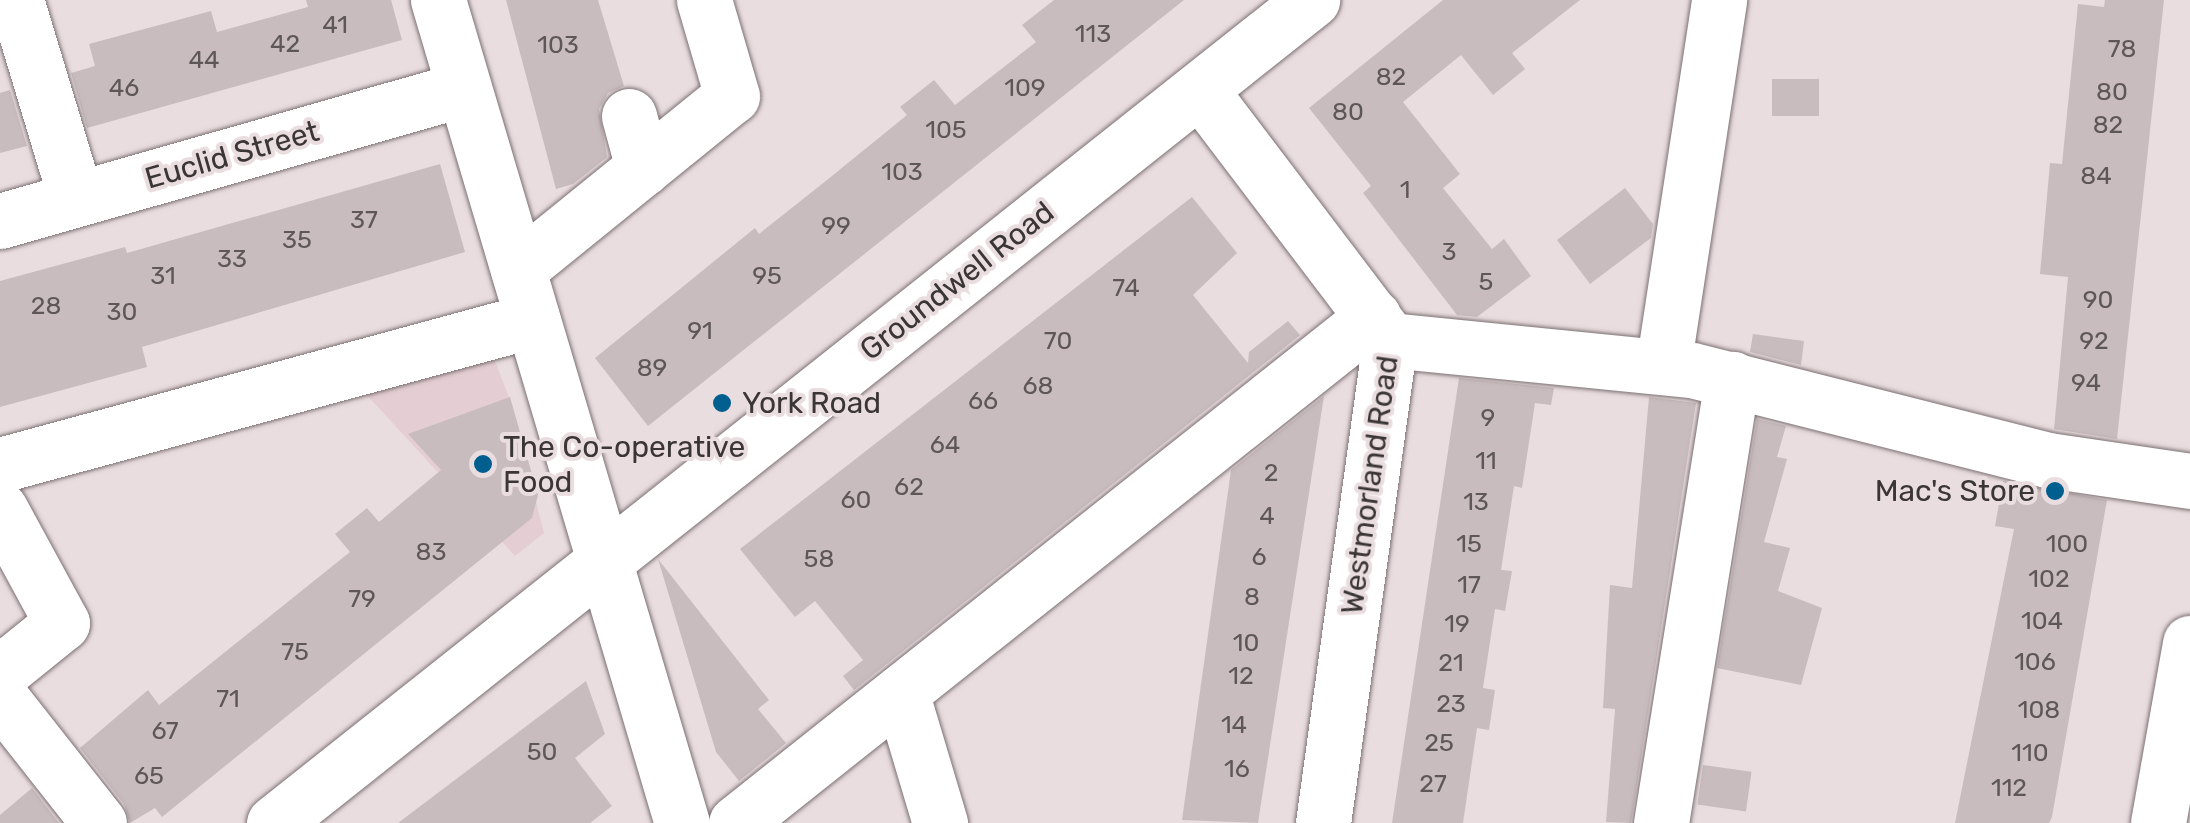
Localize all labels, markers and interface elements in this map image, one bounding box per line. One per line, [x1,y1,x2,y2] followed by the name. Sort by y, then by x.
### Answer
[322,10,348,40] house number: 41
[1075,19,1111,49] house number: 113
[270,29,300,59] house number: 42
[537,30,579,60] house number: 103
[2108,34,2136,64] house number: 78
[188,45,220,75] house number: 44
[1376,62,1406,92] house number: 82
[109,73,139,103] house number: 46
[1004,73,1046,103] house number: 109
[2096,77,2128,107] house number: 80
[1332,97,1364,127] house number: 80
[2093,110,2123,140] house number: 82
[141,113,323,197] street label: Euclid Street
[925,115,967,145] house number: 105
[881,157,923,187] house number: 103
[2080,161,2112,191] house number: 84
[1400,175,1410,205] house number: 1
[853,194,1061,368] street label: Groundwell Road
[350,205,378,235] house number: 37
[821,211,851,241] house number: 99
[282,225,312,255] house number: 35
[1441,237,1457,267] house number: 3
[217,244,247,274] house number: 33
[150,261,176,291] house number: 31
[752,261,782,291] house number: 95
[1479,267,1493,297] house number: 5
[1112,273,1140,303] house number: 74
[2083,285,2113,315] house number: 90
[31,291,61,321] house number: 28
[107,297,137,327] house number: 30
[687,316,713,346] house number: 91
[1044,326,1072,356] house number: 70
[2079,326,2109,356] house number: 92
[637,353,667,383] house number: 89
[1334,353,1406,617] street label: Westmorland Road
[2071,368,2101,398] house number: 94
[1023,371,1053,401] house number: 68
[742,385,881,421] place label: York Road
[968,386,998,416] house number: 66
[711,392,733,414] marker: York Road
[1481,403,1495,433] house number: 9
[503,429,745,500] place label: The Co-operative Food
[930,430,960,460] house number: 64
[1475,446,1497,476] house number: 11
[472,453,494,475] marker: The Co-operative Food
[1264,458,1278,488] house number: 2
[894,472,924,502] house number: 62
[1875,473,2035,509] place label: Mac's Store
[2044,480,2066,502] marker: Mac's Store
[841,485,871,515] house number: 60
[1463,487,1489,517] house number: 13
[1259,501,1275,531] house number: 4
[1456,529,1482,559] house number: 15
[2046,529,2088,559] house number: 100
[416,537,446,567] house number: 83
[1251,542,1267,572] house number: 6
[804,544,834,574] house number: 58
[2028,564,2070,594] house number: 102
[1457,570,1481,600] house number: 17
[1244,582,1260,612] house number: 8
[348,584,376,614] house number: 79
[2021,606,2063,636] house number: 104
[1444,609,1470,639] house number: 19
[1233,628,1259,658] house number: 10
[281,637,309,667] house number: 75
[2014,647,2056,677] house number: 106
[1438,648,1464,678] house number: 21
[1228,661,1254,691] house number: 12
[216,684,240,714] house number: 71
[1436,689,1466,719] house number: 23
[2018,695,2060,725] house number: 108
[1221,710,1247,740] house number: 14
[151,716,179,746] house number: 67
[1424,728,1454,758] house number: 25
[527,737,557,767] house number: 50
[2011,738,2049,768] house number: 110
[1224,754,1250,784] house number: 16
[134,761,164,791] house number: 65
[1419,769,1447,799] house number: 27
[1991,773,2027,803] house number: 112

